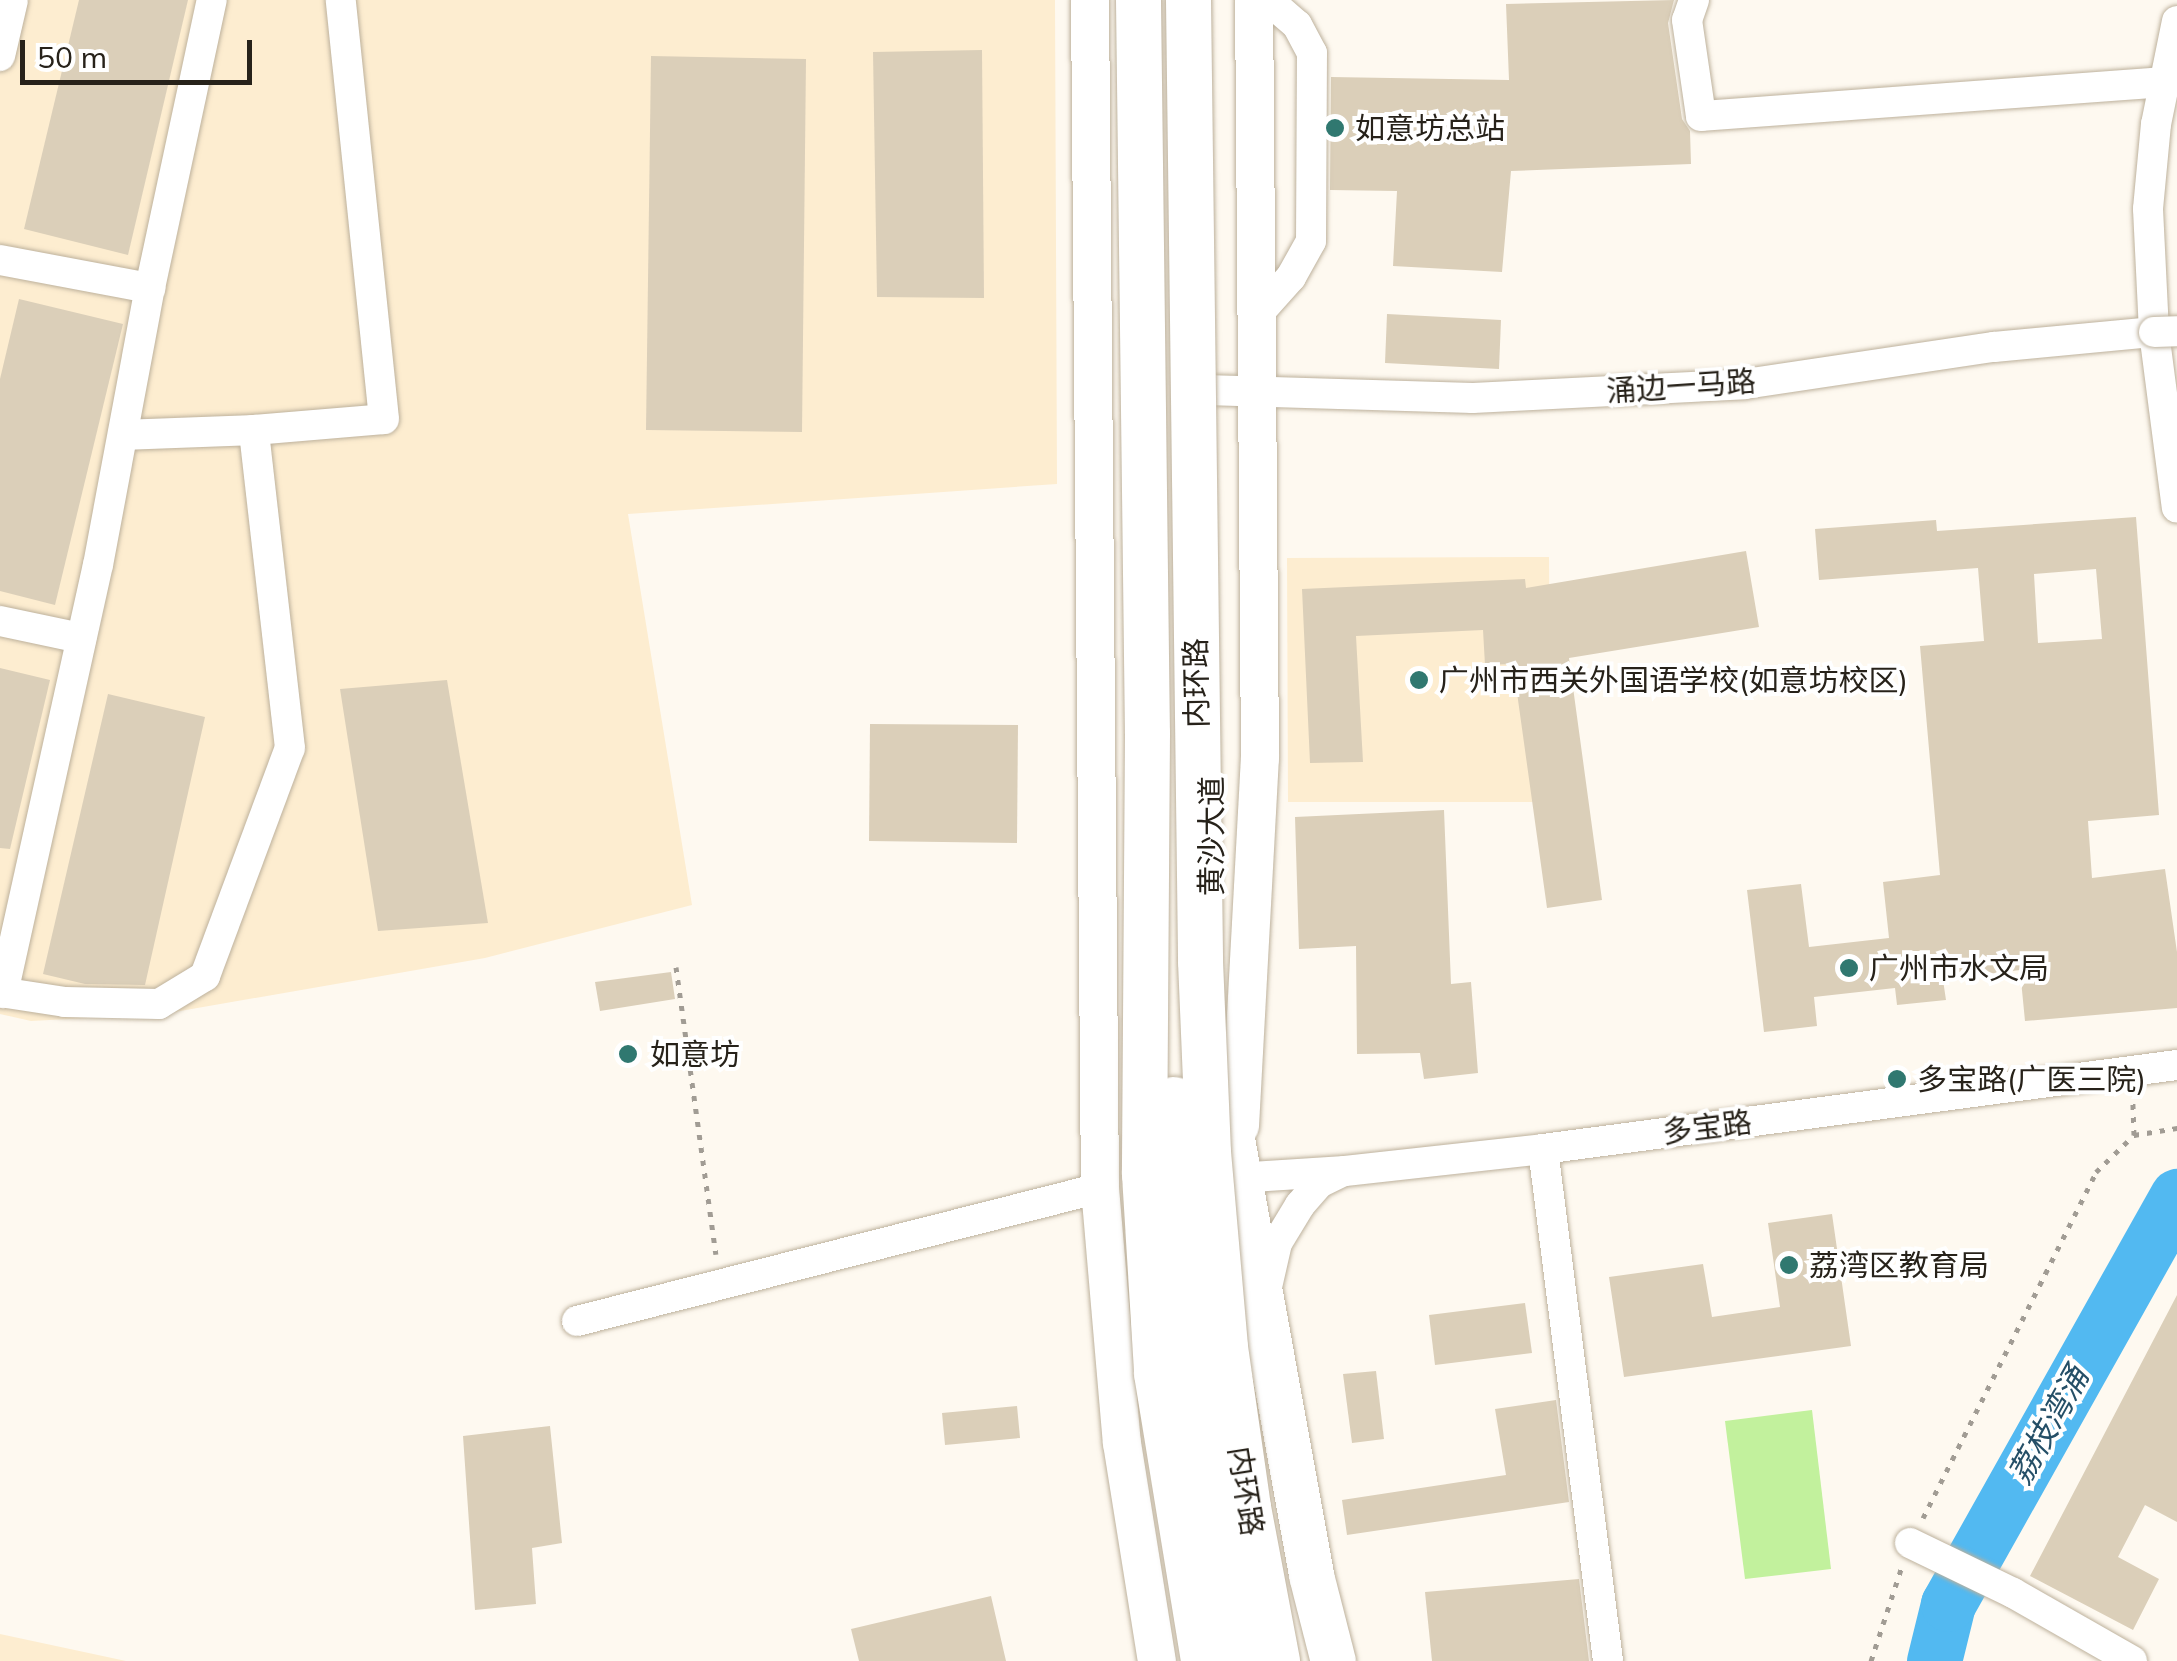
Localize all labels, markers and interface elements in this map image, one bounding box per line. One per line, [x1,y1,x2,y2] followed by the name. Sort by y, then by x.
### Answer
[25,20,258,82] scale bar
[37,38,107,76] text: 50 m
[1355,110,1505,146] place label: 如意坊总站
[1324,117,1346,139] marker: 如意坊总站
[1605,363,1757,409] street label: 涌边一马路
[1177,638,1215,728] street label: 内环路
[1439,662,1908,698] place label: 广州市西关外国语学校(如意坊校区)
[1408,669,1430,691] marker: 广州市西关外国语学校(如意坊校区)
[1193,776,1229,896] street label: 黄沙大道
[1869,950,2049,986] place label: 广州市水文局
[1838,957,1860,979] marker: 广州市水文局
[650,1036,740,1072] place label: 如意坊
[615,1041,641,1067] marker: 如意坊
[1917,1061,2146,1097] place label: 多宝路(广医三院)
[1886,1068,1908,1090] marker: 多宝路(广医三院)
[1660,1104,1754,1150] street label: 多宝路
[1809,1247,1989,1283] place label: 荔湾区教育局
[1778,1254,1800,1276] marker: 荔湾区教育局
[2000,1360,2096,1490] water label: 荔枝湾涌
[1221,1444,1271,1538] street label: 内环路

